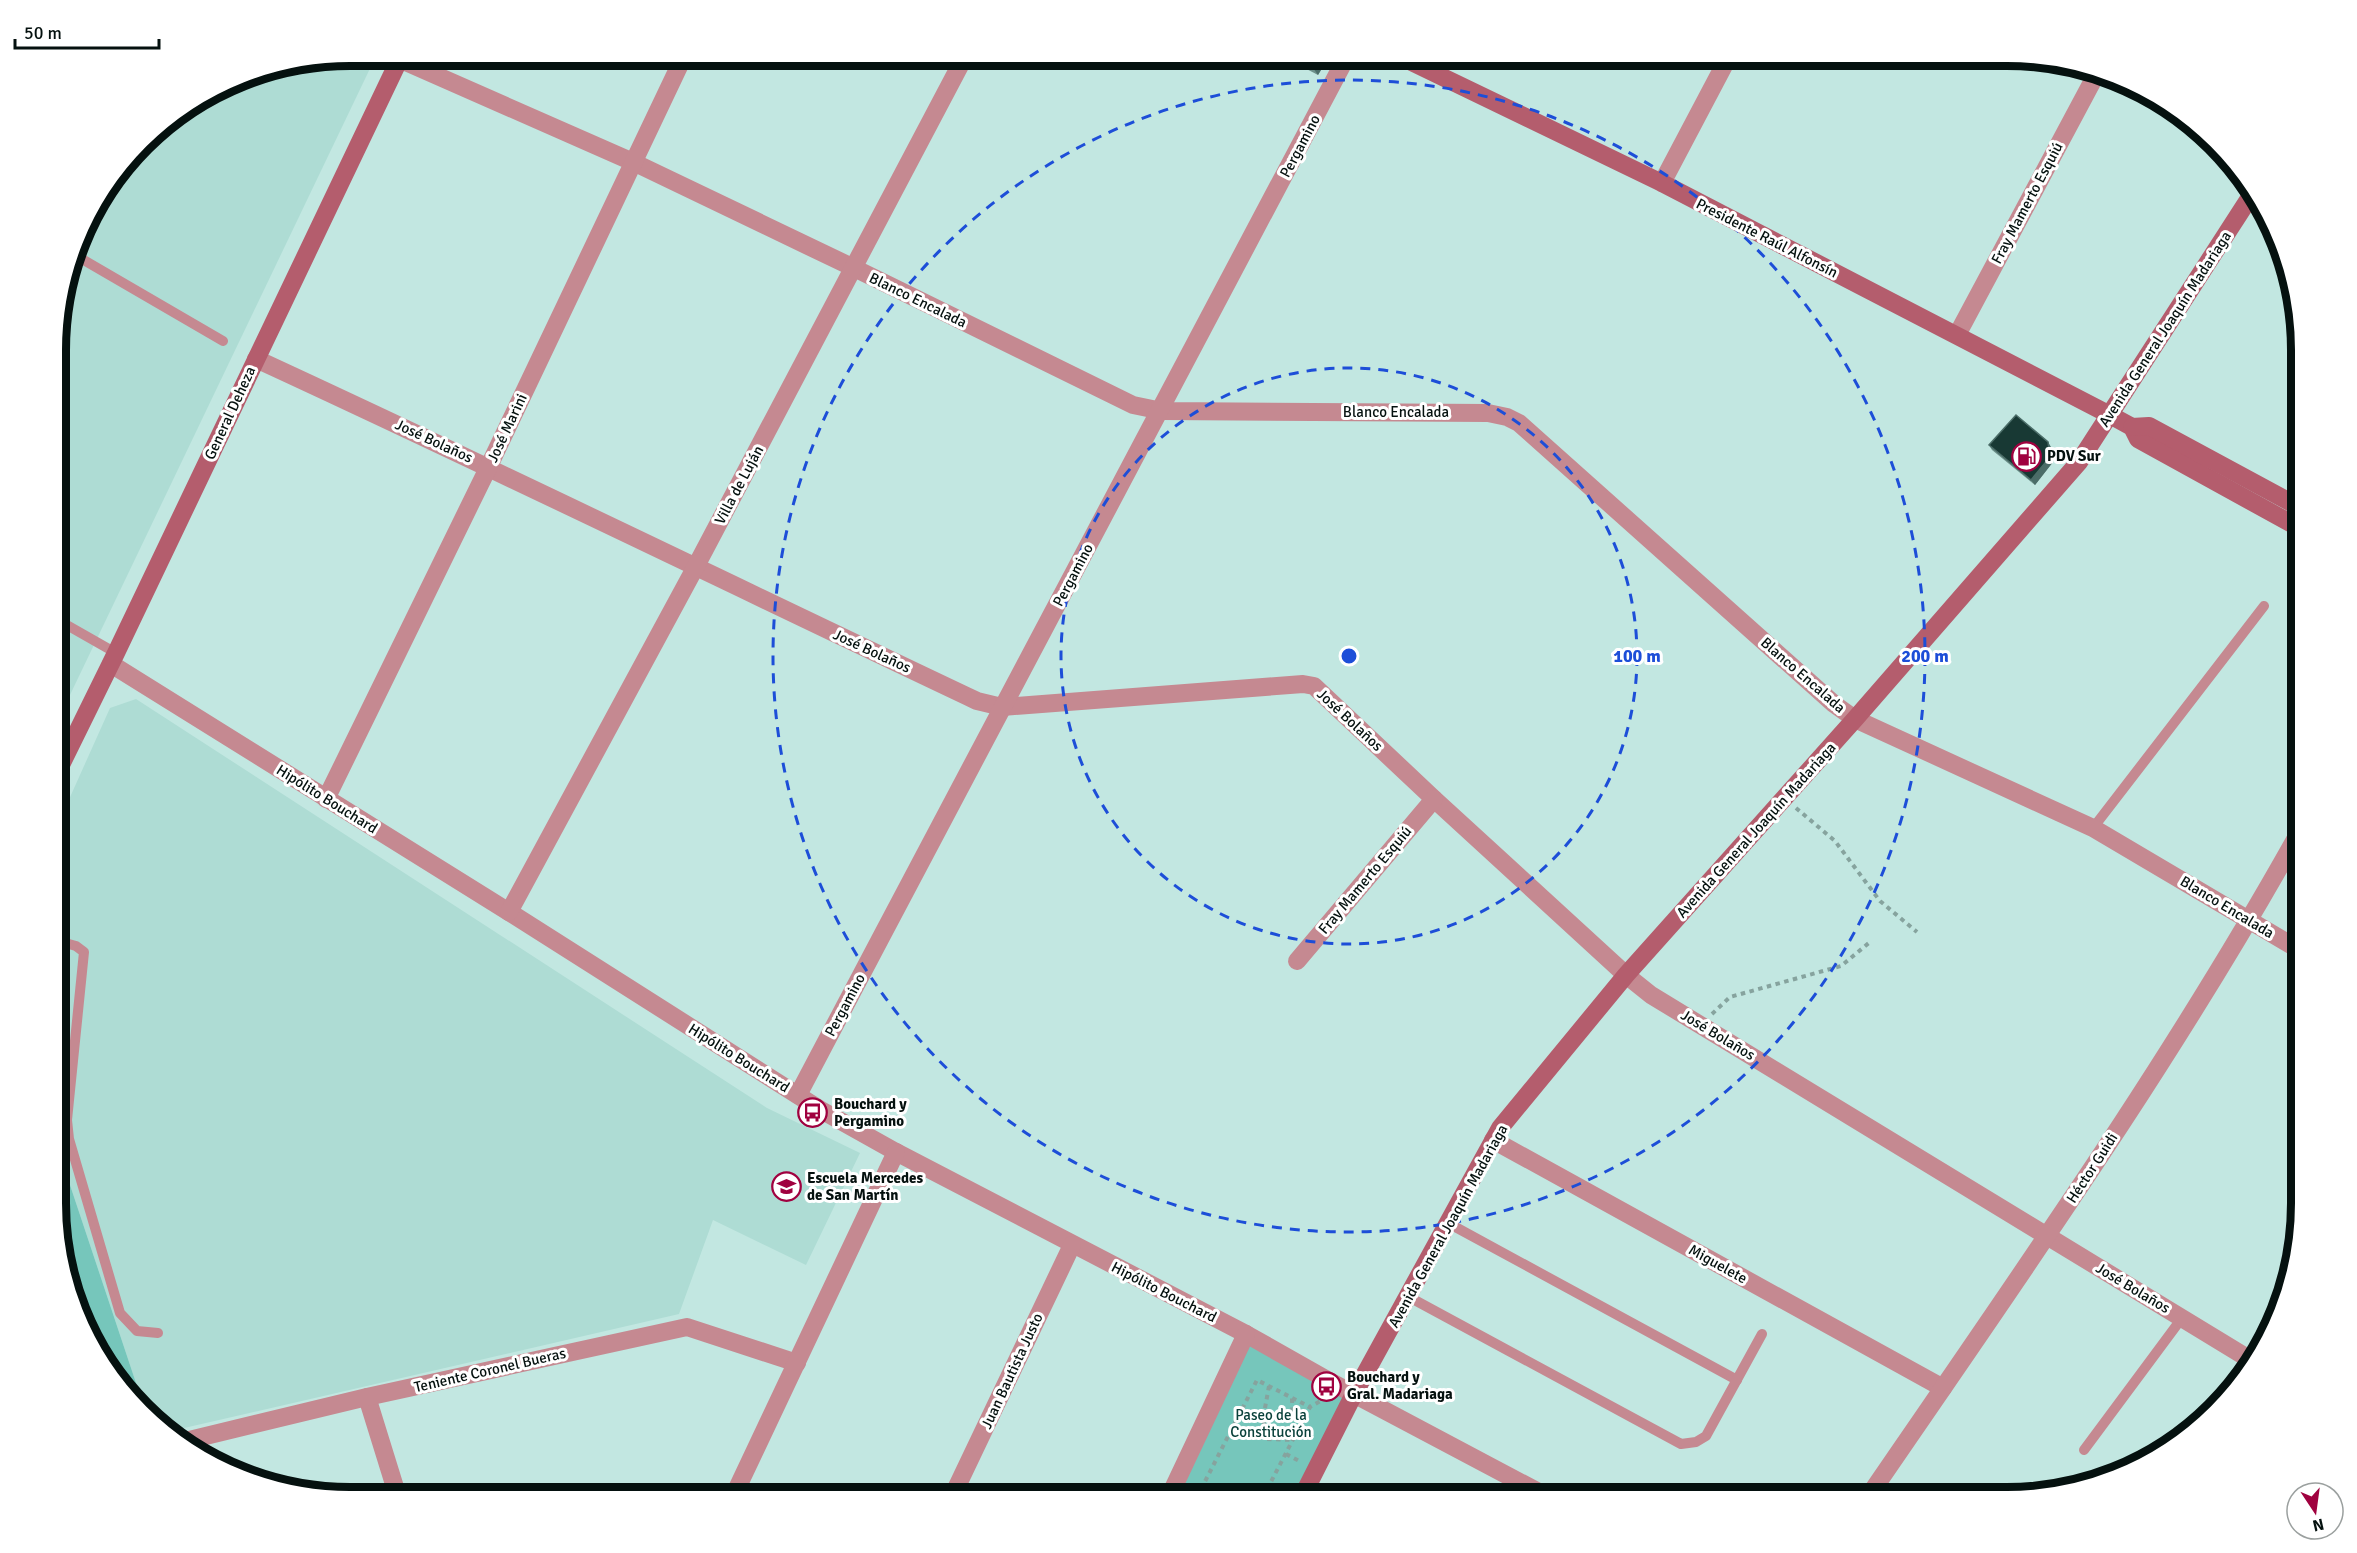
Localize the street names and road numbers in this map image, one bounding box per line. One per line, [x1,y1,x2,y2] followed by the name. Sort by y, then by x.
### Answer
[1276,111,1324,180] street label: Pergamino
[1987,139,2067,267] street label: Fray Mamerto Esquiú
[1693,194,1841,282] street label: Presidente Raúl Alfonsín
[2095,228,2235,430] street label: Avenida General Joaquín Madariaga
[866,269,970,331] street label: Blanco Encalada
[201,364,259,462] street label: General Deheza
[483,391,531,465] street label: José Marini
[1343,403,1449,421] street label: Blanco Encalada
[392,415,476,467] street label: José Bolaños
[711,443,767,527] street label: Villa de Luján
[1049,540,1097,609] street label: Pergamino
[830,625,914,677] street label: José Bolaños
[1757,633,1849,717] street label: Blanco Encalada
[1313,685,1387,755] street label: José Bolaños
[1673,739,1839,921] street label: Avenida General Joaquín Madariaga
[273,761,381,837] street label: Hipólito Bouchard
[1315,822,1415,938] street label: Fray Mamerto Esquiú
[2177,872,2277,942] street label: Blanco Encalada
[821,970,869,1039] street label: Pergamino
[1678,1006,1759,1064] street label: José Bolaños
[685,1020,793,1096] street label: Hipólito Bouchard
[1384,1121,1512,1331] street label: Avenida General Joaquín Madariaga
[2063,1129,2121,1207] street label: Héctor Guidi
[1686,1241,1750,1287] street label: Miguelete
[1108,1258,1220,1326] street label: Hipólito Bouchard
[2093,1259,2174,1317] street label: José Bolaños
[977,1310,1047,1432] street label: Juan Bautista Justo
[412,1344,568,1396] street label: Teniente Coronel Bueras

